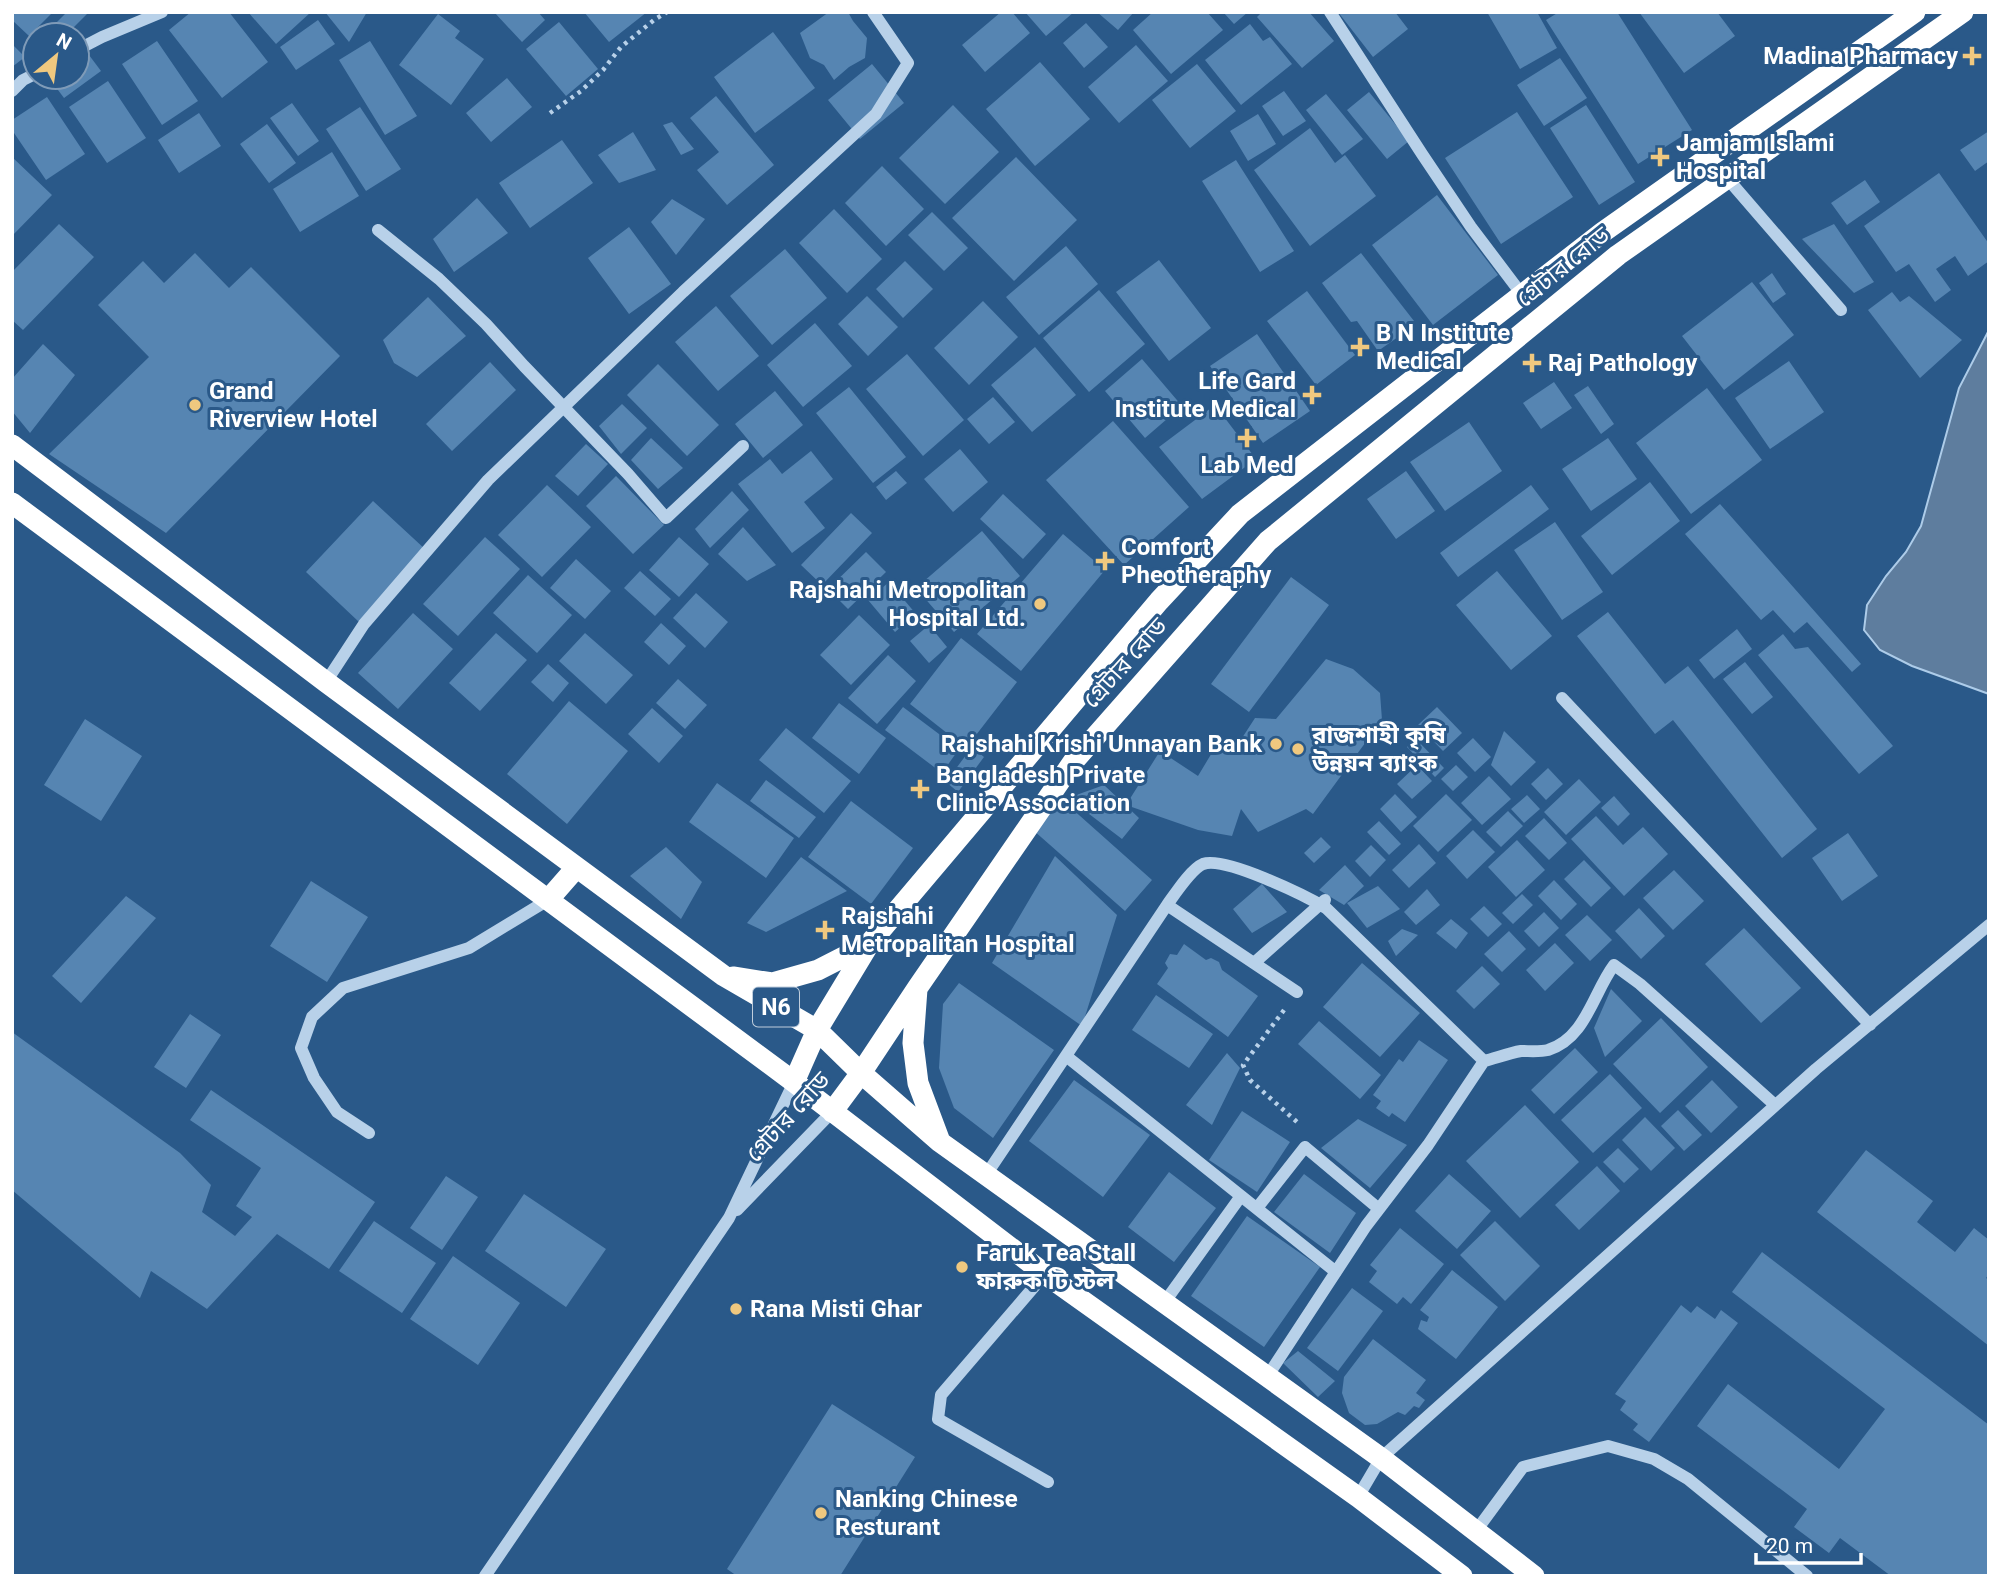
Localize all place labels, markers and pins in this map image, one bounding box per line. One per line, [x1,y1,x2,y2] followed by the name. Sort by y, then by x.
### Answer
[1763,42,1959,70] place label: Madina Pharmacy
[1964,48,1980,64] marker: Madina Pharmacy
[1676,129,1835,185] place label: Jamjam Islami Hospital
[1650,147,1670,167] marker: Jamjam Islami Hospital
[1376,319,1510,375] place label: B N Institute Medical
[1350,337,1370,357] marker: B N Institute Medical
[1548,349,1698,377] place label: Raj Pathology
[1522,353,1542,373] marker: Raj Pathology
[1115,367,1296,423] place label: Life Gard Institute Medical
[209,377,378,433] place label: Grand Riverview Hotel
[1302,385,1322,405] marker: Life Gard Institute Medical
[187,397,203,413] marker: Grand Riverview Hotel
[1237,428,1257,448] marker: Lab Med
[1201,451,1293,479] place label: Lab Med
[1121,533,1272,589] place label: Comfort Pheotheraphy
[1095,551,1115,571] marker: Comfort Pheotheraphy
[789,576,1026,632] place label: Rajshahi Metropolitan Hospital Ltd.
[1032,596,1048,612] marker: Rajshahi Metropolitan Hospital Ltd.
[1311,721,1447,777] place label: রাজশাহী কৃষি উন্নয়ন ব্যাংক
[941,730,1263,758] place label: Rajshahi Krishi Unnayan Bank
[1268,736,1284,752] marker: Rajshahi Krishi Unnayan Bank
[1290,741,1306,757] marker: রাজশাহী কৃষি উন্নয়ন ব্যাংক
[936,761,1145,817] place label: Bangladesh Private Clinic Association
[910,779,930,799] marker: Bangladesh Private Clinic Association
[841,902,1075,958] place label: Rajshahi Metropalitan Hospital
[815,920,835,940] marker: Rajshahi Metropalitan Hospital
[975,1239,1136,1295] place label: Faruk Tea Stall ফারুক টি স্টল
[954,1259,970,1275] marker: Faruk Tea Stall ফারুক টি স্টল
[750,1295,922,1323] place label: Rana Misti Ghar
[728,1301,744,1317] marker: Rana Misti Ghar
[835,1485,1018,1541] place label: Nanking Chinese Resturant
[813,1505,829,1521] marker: Nanking Chinese Resturant

